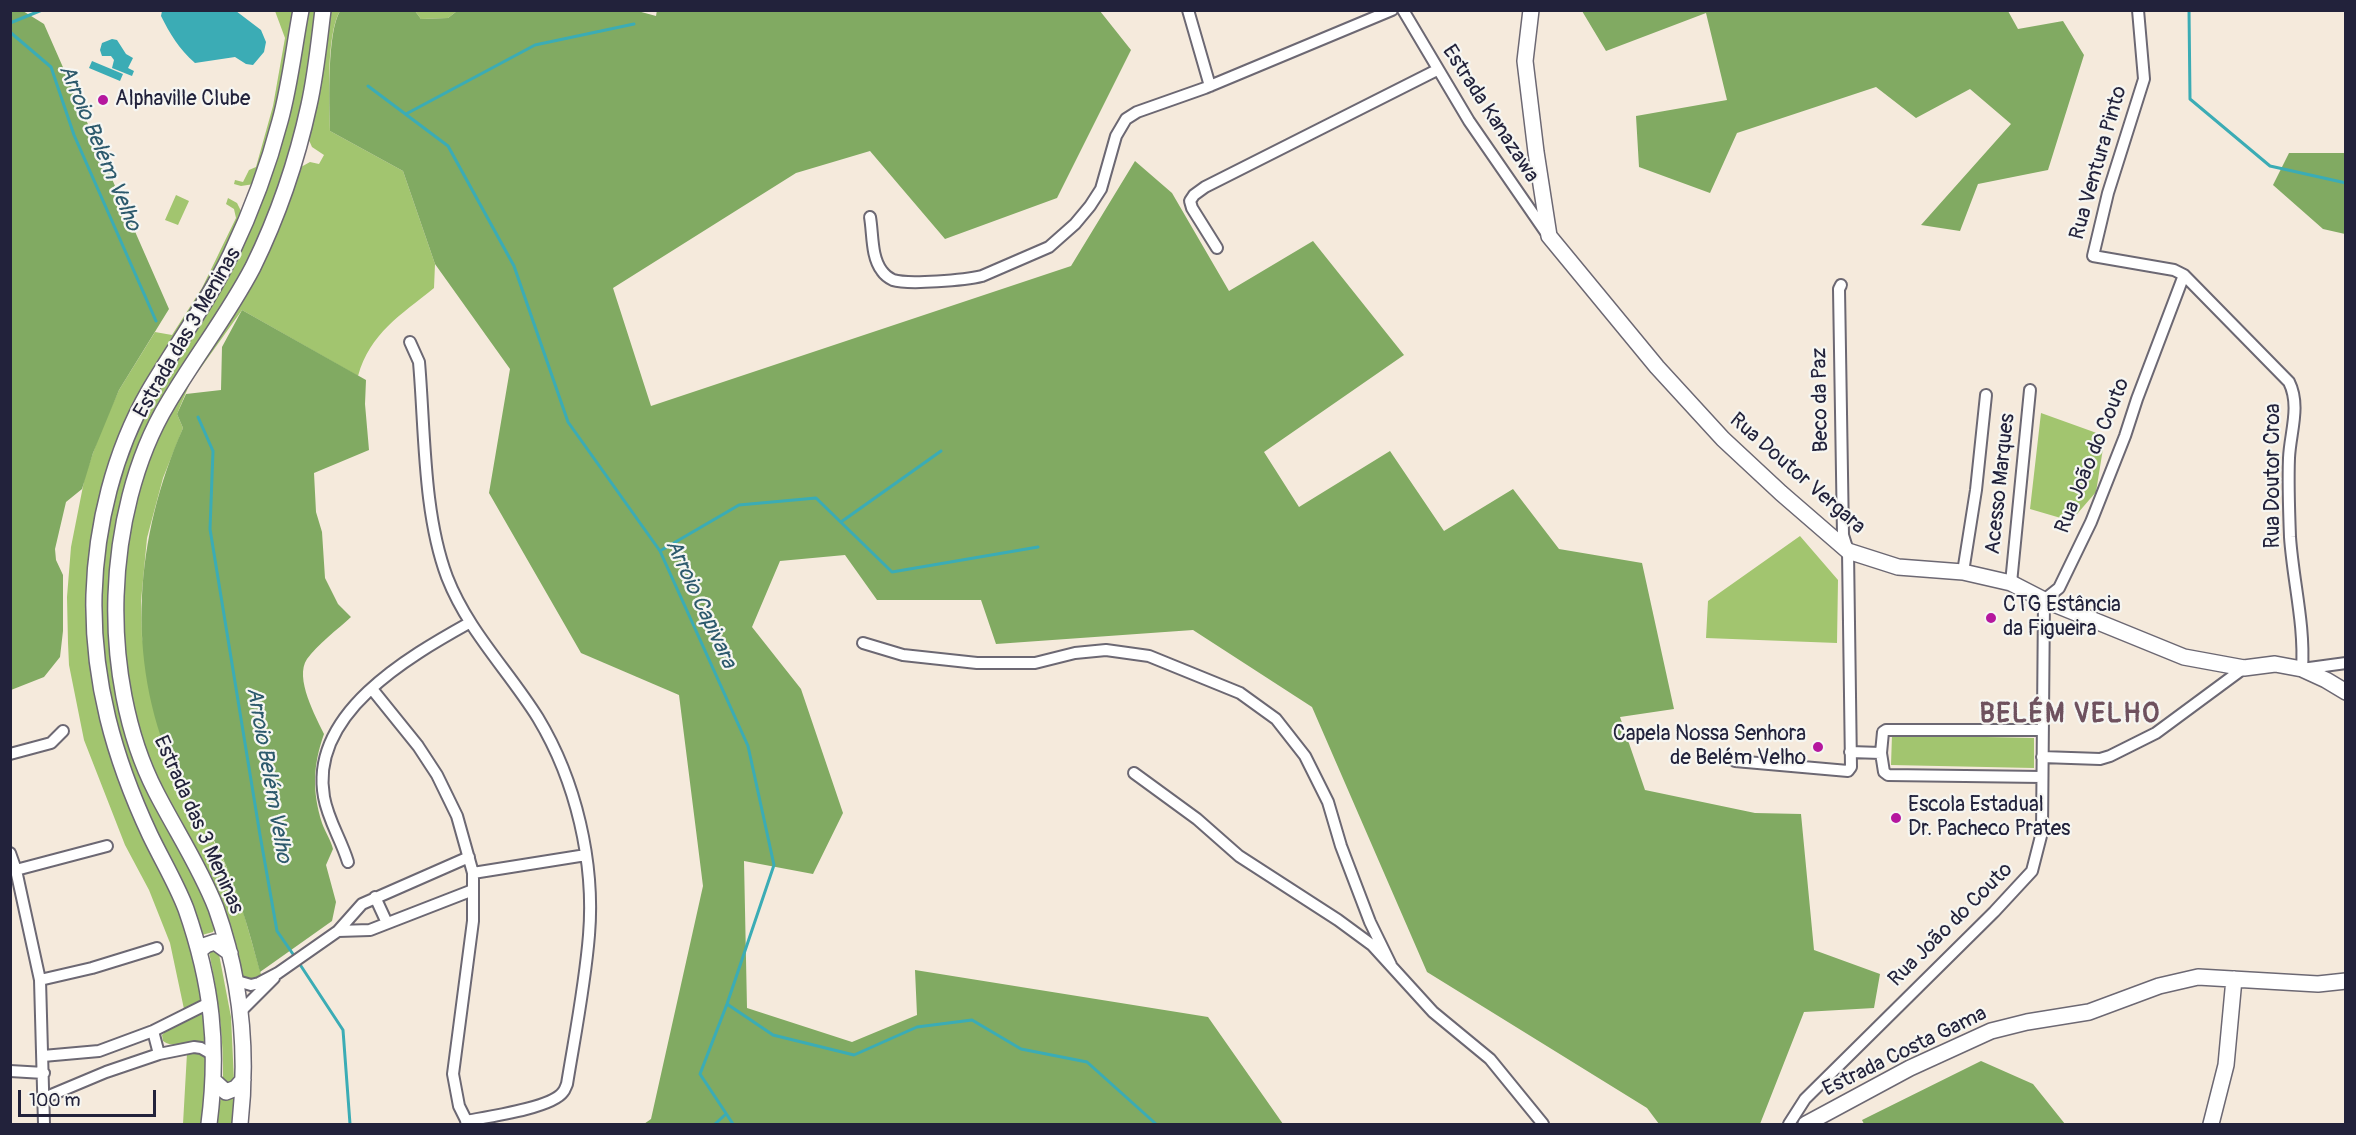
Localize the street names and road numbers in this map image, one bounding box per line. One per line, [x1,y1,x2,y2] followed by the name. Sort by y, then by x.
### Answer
[1436,41,1544,187] street label: Estrada Kanazawa
[2065,83,2133,243] street label: Rua Ventura Pinto
[129,243,247,423] street label: Estrada das 3 Meninas
[1807,347,1835,453] street label: Beco da Paz
[2050,375,2136,537] street label: Rua João do Couto
[2261,404,2287,548] street label: Rua Doutor Croa
[1724,408,1870,540] street label: Rua Doutor Vergara
[1981,412,2021,556] street label: Acesso Marques
[147,732,249,918] street label: Estrada das 3 Meninas
[1884,858,2018,992] street label: Rua João do Couto
[1819,1001,1991,1103] street label: Estrada Costa Gama

